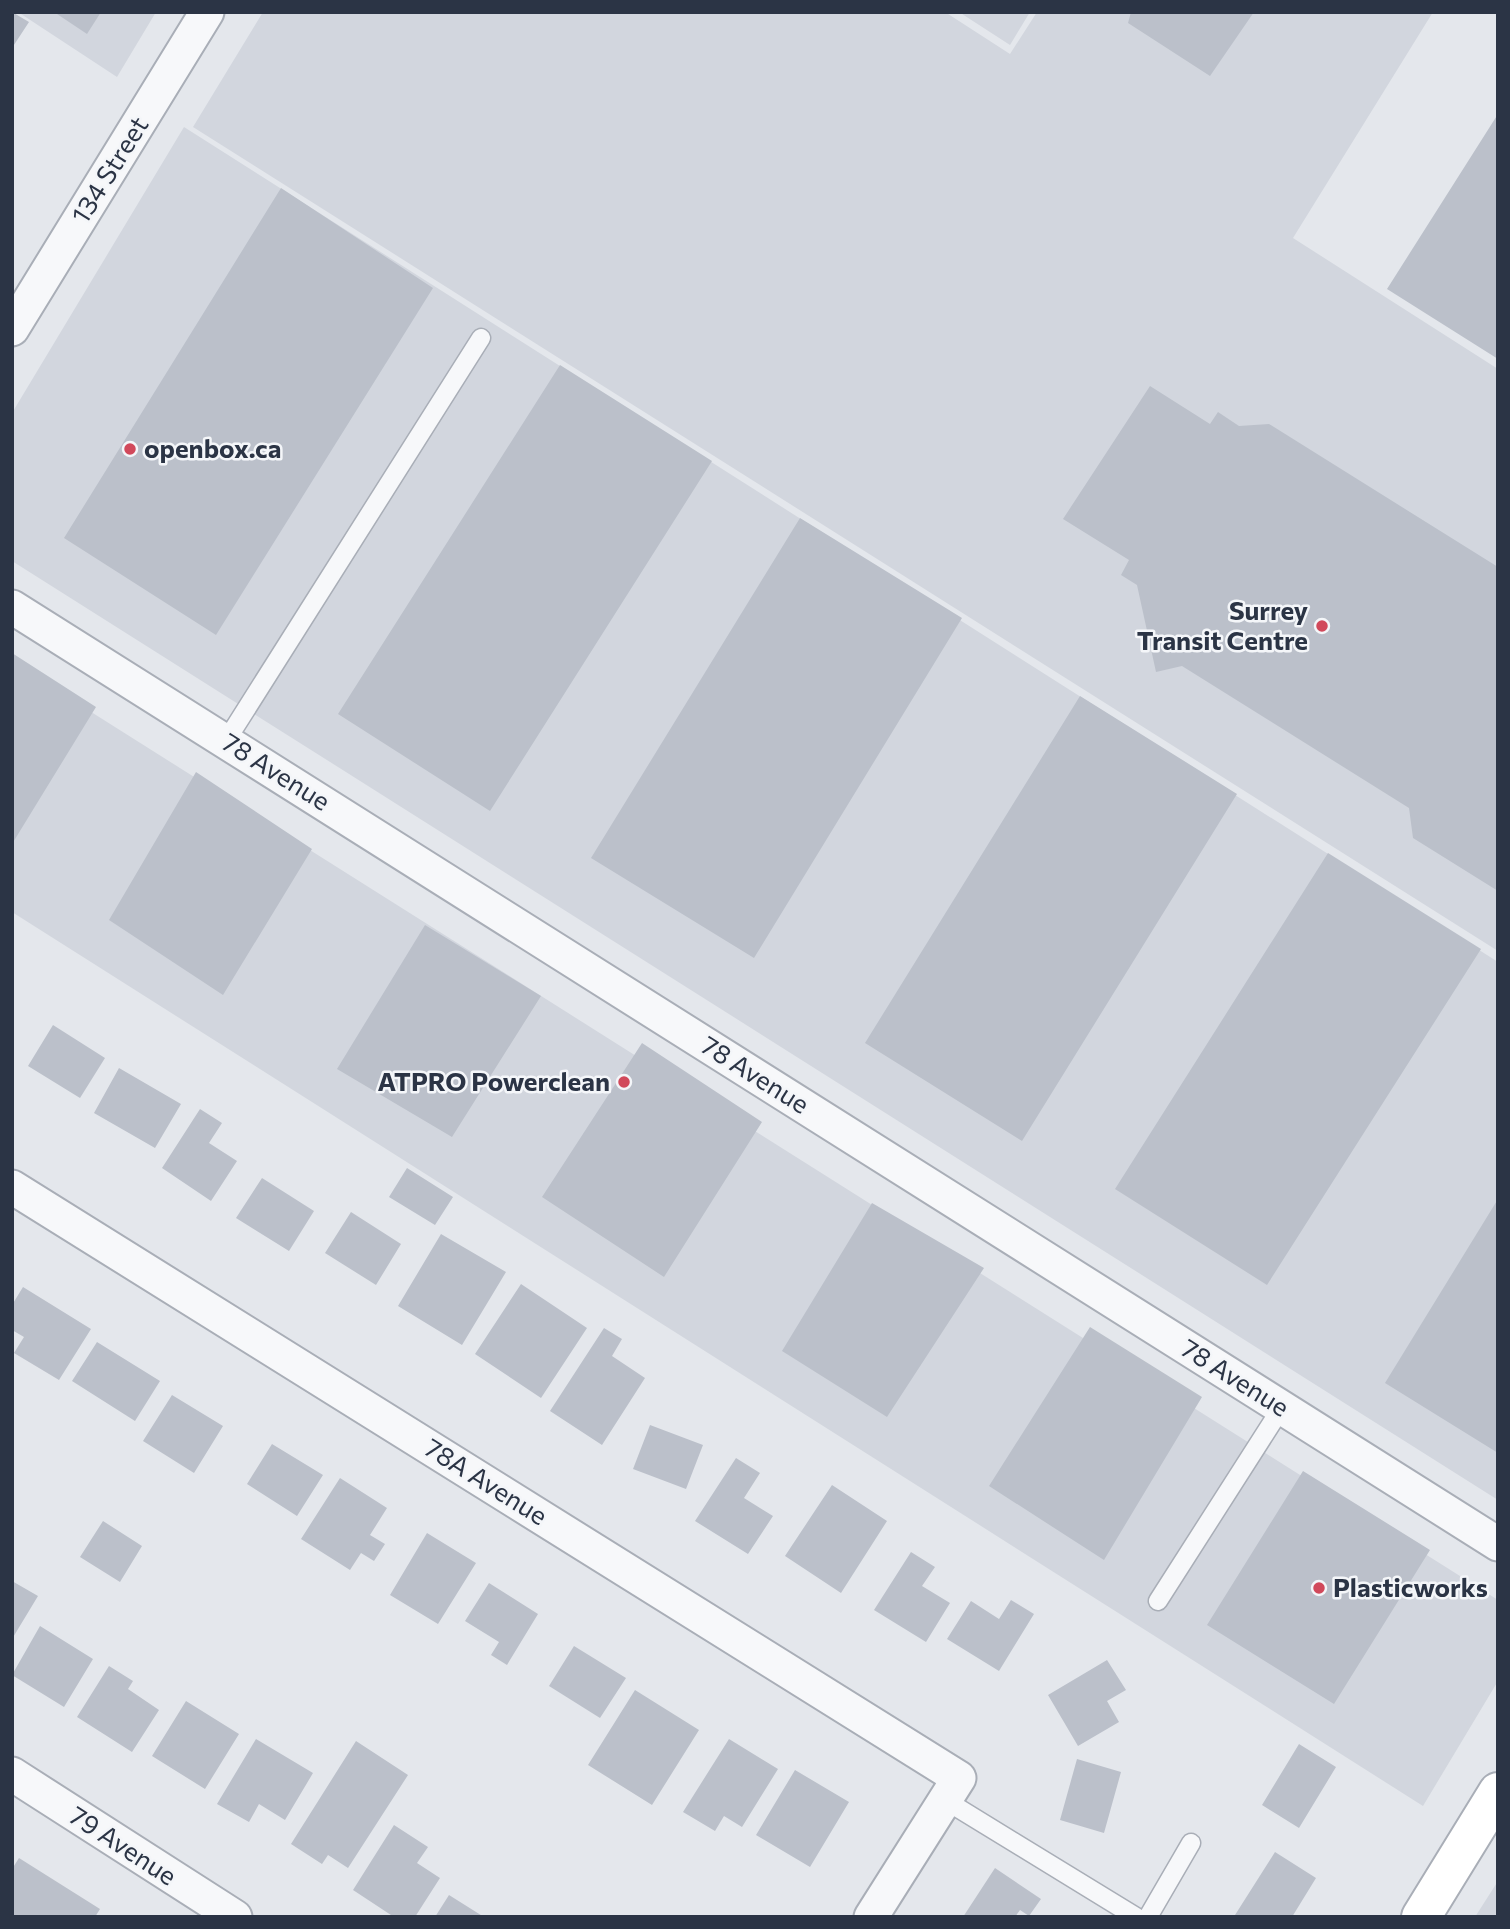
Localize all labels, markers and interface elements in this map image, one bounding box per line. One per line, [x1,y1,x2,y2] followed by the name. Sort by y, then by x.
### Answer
[64,110,154,228] street label: 134 Street
[144,432,281,463] place label: openbox.ca
[122,441,138,457] marker: openbox.ca
[1137,594,1308,655] place label: Surrey Transit Centre
[1314,618,1330,634] marker: Surrey Transit Centre
[217,725,336,816] street label: 78 Avenue
[696,1028,815,1119] street label: 78 Avenue
[378,1065,610,1096] place label: ATPRO Powerclean
[616,1074,632,1090] marker: ATPRO Powerclean
[1176,1331,1295,1422] street label: 78 Avenue
[420,1431,554,1531] street label: 78A Avenue
[1333,1571,1488,1602] place label: Plasticworks
[1311,1580,1327,1596] marker: Plasticworks
[65,1799,183,1891] street label: 79 Avenue

